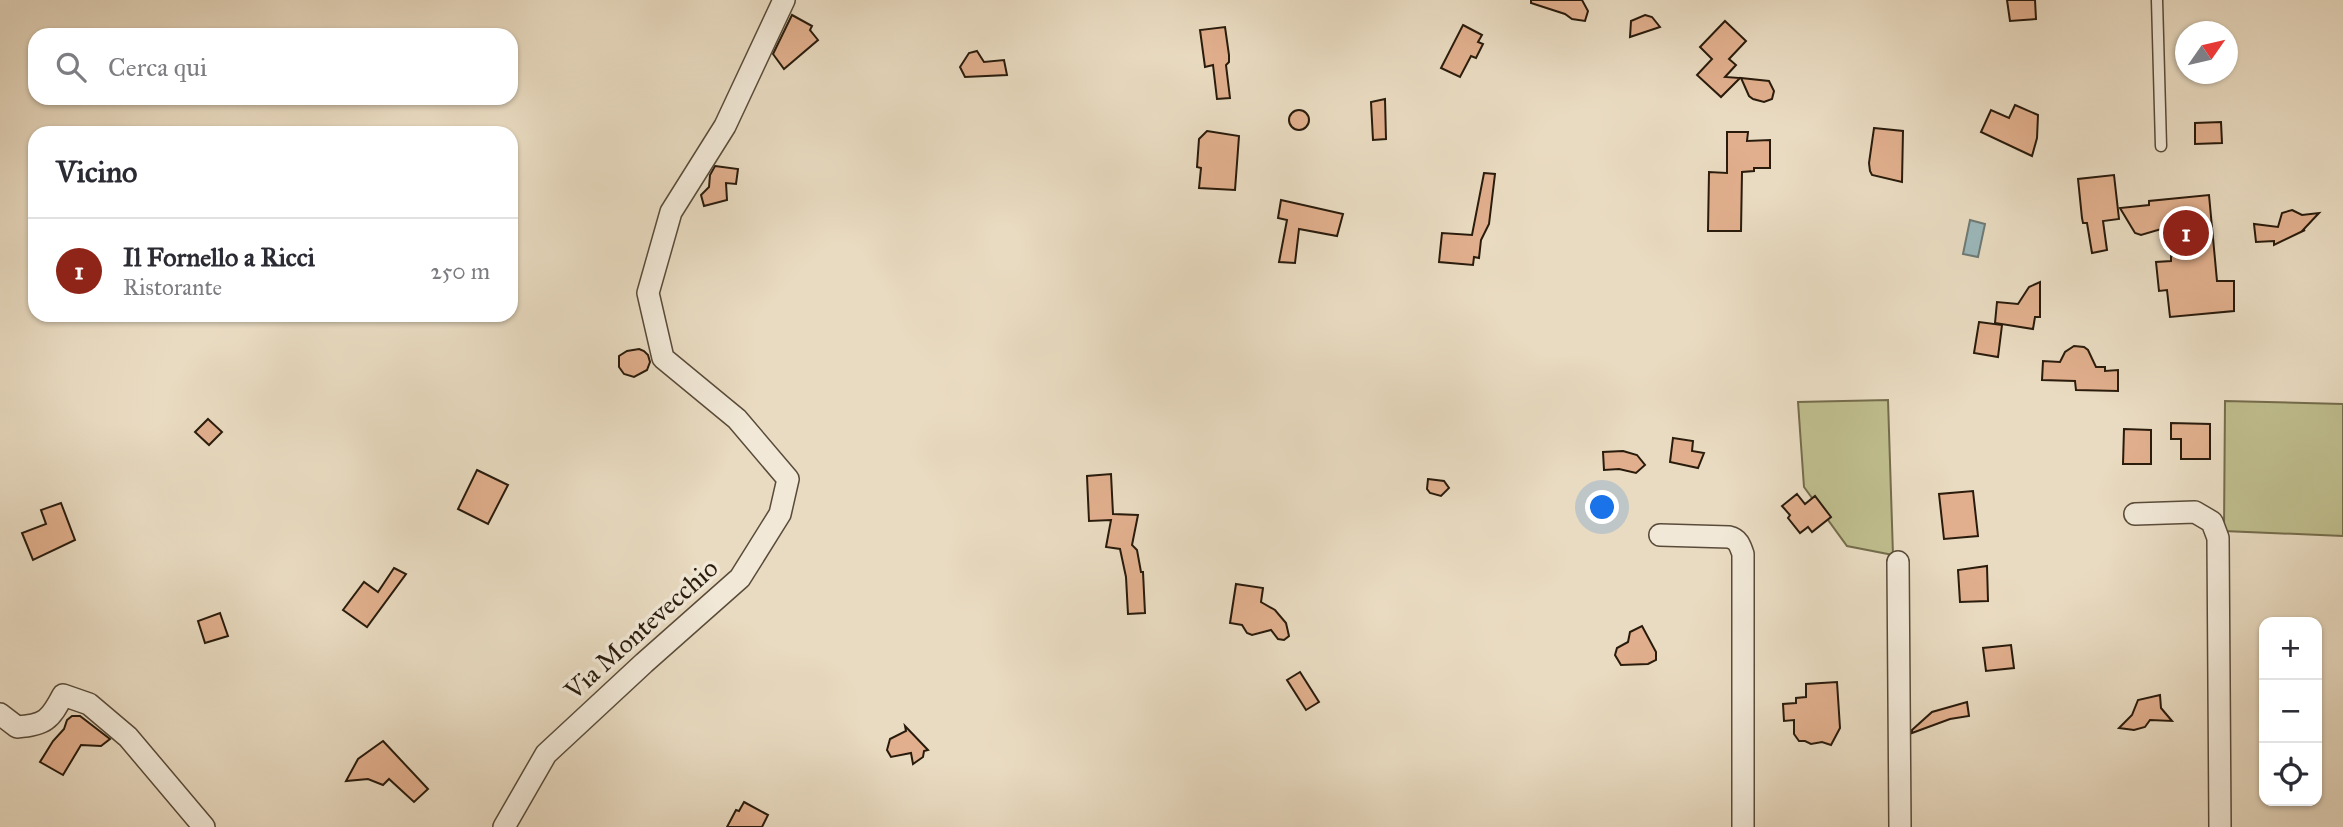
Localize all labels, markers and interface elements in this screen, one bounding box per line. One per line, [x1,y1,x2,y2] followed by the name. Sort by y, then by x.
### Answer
[2175,21,2238,84] north arrow
[28,28,518,105] search box
[52,48,90,86] icon: search
[108,51,207,83] text: Cerca qui
[56,154,137,190] text: Vicino
[2163,207,2209,259] pin: 1
[123,241,315,273] text: Il Fornello a Ricci
[74,257,84,285] text: 1
[430,257,490,285] text: 250 m
[123,273,222,301] text: Ristorante
[1585,490,1619,524] your location
[557,552,724,707] street label: Via Montevecchio
[2259,617,2322,806] map controls
[2259,617,2322,680] button: +
[2259,680,2322,743] button: −
[2259,743,2322,806] button: locate

